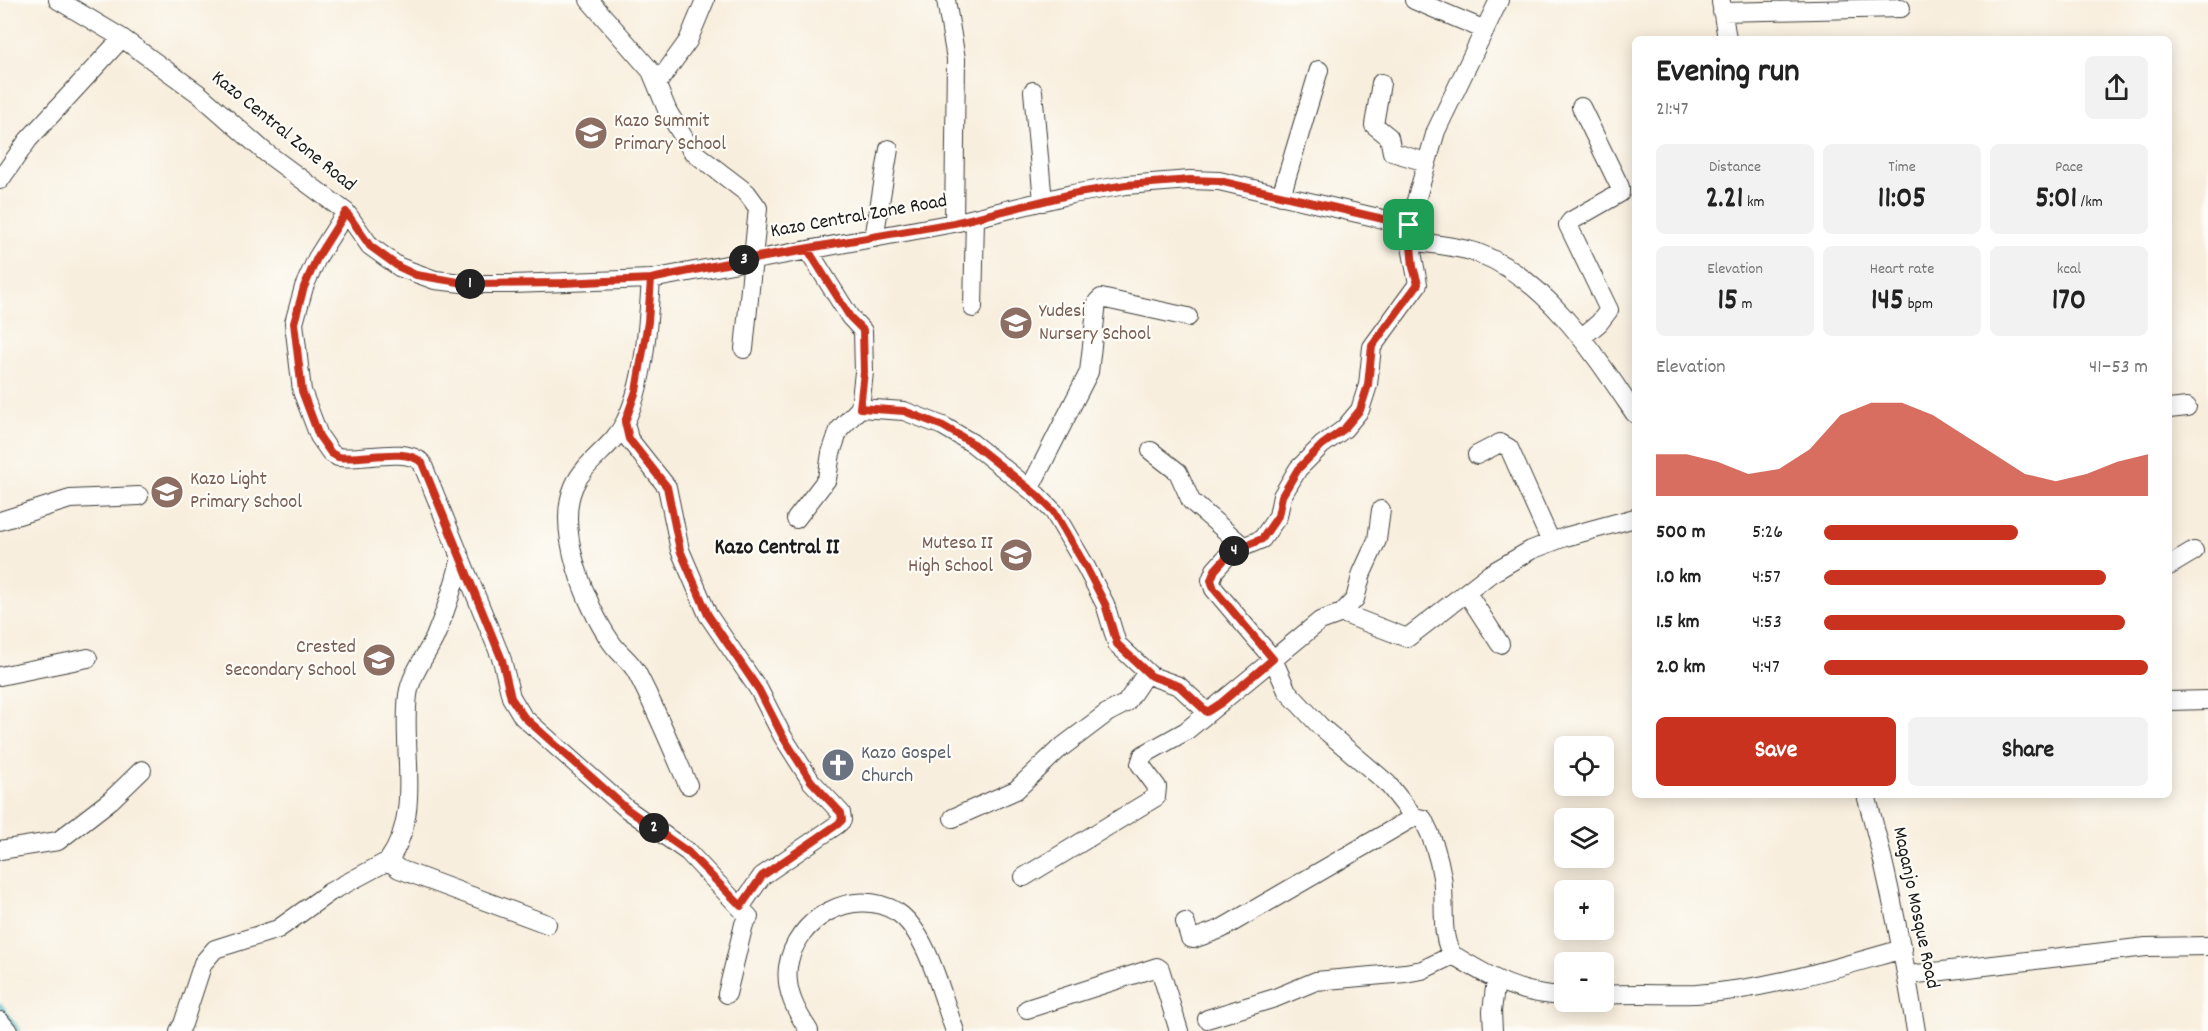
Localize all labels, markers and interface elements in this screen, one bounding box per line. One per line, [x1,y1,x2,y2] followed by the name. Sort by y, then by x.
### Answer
[1656,50,1800,97] text: Evening run
[2085,56,2148,119] button: share
[205,65,361,199] street label: Kazo Central Zone Road
[1656,96,1688,124] text: 21:47
[614,108,726,159] place label: Kazo Summit Primary School
[573,115,609,151] school or university icon: Kazo Summit Primary School
[1709,156,1761,179] text: Distance
[1888,156,1916,179] text: Time
[2055,156,2083,179] text: Pace
[1706,179,1743,222] text: 2.21
[1878,179,1926,222] text: 11:05
[2035,179,2077,222] text: 5:01
[768,188,950,246] street label: Kazo Central Zone Road
[1743,191,1765,214] text: km
[2077,191,2103,214] text: /km
[1383,199,1434,250] pin
[1392,208,1425,241] icon: arrive
[729,245,759,275] pin: 3
[740,248,748,271] text: 3
[1707,258,1763,281] text: Elevation
[1870,258,1934,281] text: Heart rate
[2057,258,2081,281] text: kcal
[455,269,485,299] pin: 1
[468,272,472,295] text: 1
[1717,281,1738,324] text: 15
[1871,281,1904,324] text: 145
[2052,281,2086,324] text: 170
[1738,293,1753,316] text: m
[1904,293,1933,316] text: bpm
[1039,298,1151,349] place label: Yudesi Nursery School
[998,305,1034,341] school or university icon: Yudesi Nursery School
[1656,354,1726,382] text: Elevation
[2089,354,2148,382] text: 41–53 m
[190,466,302,517] place label: Kazo Light Primary School
[149,474,185,510] school or university icon: Kazo Light Primary School
[1656,519,1705,547] text: 500 m
[1752,519,1783,547] text: 5:26
[908,530,993,581] place label: Mutesa II High School
[715,533,840,564] district label: Kazo Central II
[1219,536,1249,566] pin: 4
[998,537,1034,573] school or university icon: Mutesa II High School
[1231,539,1237,562] text: 4
[1656,564,1701,592] text: 1.0 km
[1752,564,1781,592] text: 4:57
[1656,609,1699,637] text: 1.5 km
[1752,609,1782,637] text: 4:53
[225,634,356,685] place label: Crested Secondary School
[361,642,397,678] school or university icon: Crested Secondary School
[1656,654,1705,682] text: 2.0 km
[1752,654,1780,682] text: 4:47
[1656,717,1896,786] button: Save
[1908,717,2148,786] button: Share
[1554,736,1614,1012] map controls
[1554,736,1614,796] button: locate
[861,740,951,791] place label: Kazo Gospel Church
[820,747,856,783] church icon: Kazo Gospel Church
[1554,808,1614,868] button: layers
[639,813,669,843] pin: 2
[651,816,658,839] text: 2
[1884,825,1946,991] street label: Maganjo Mosque Road
[1554,880,1614,940] button: +
[1554,952,1614,1012] button: −

